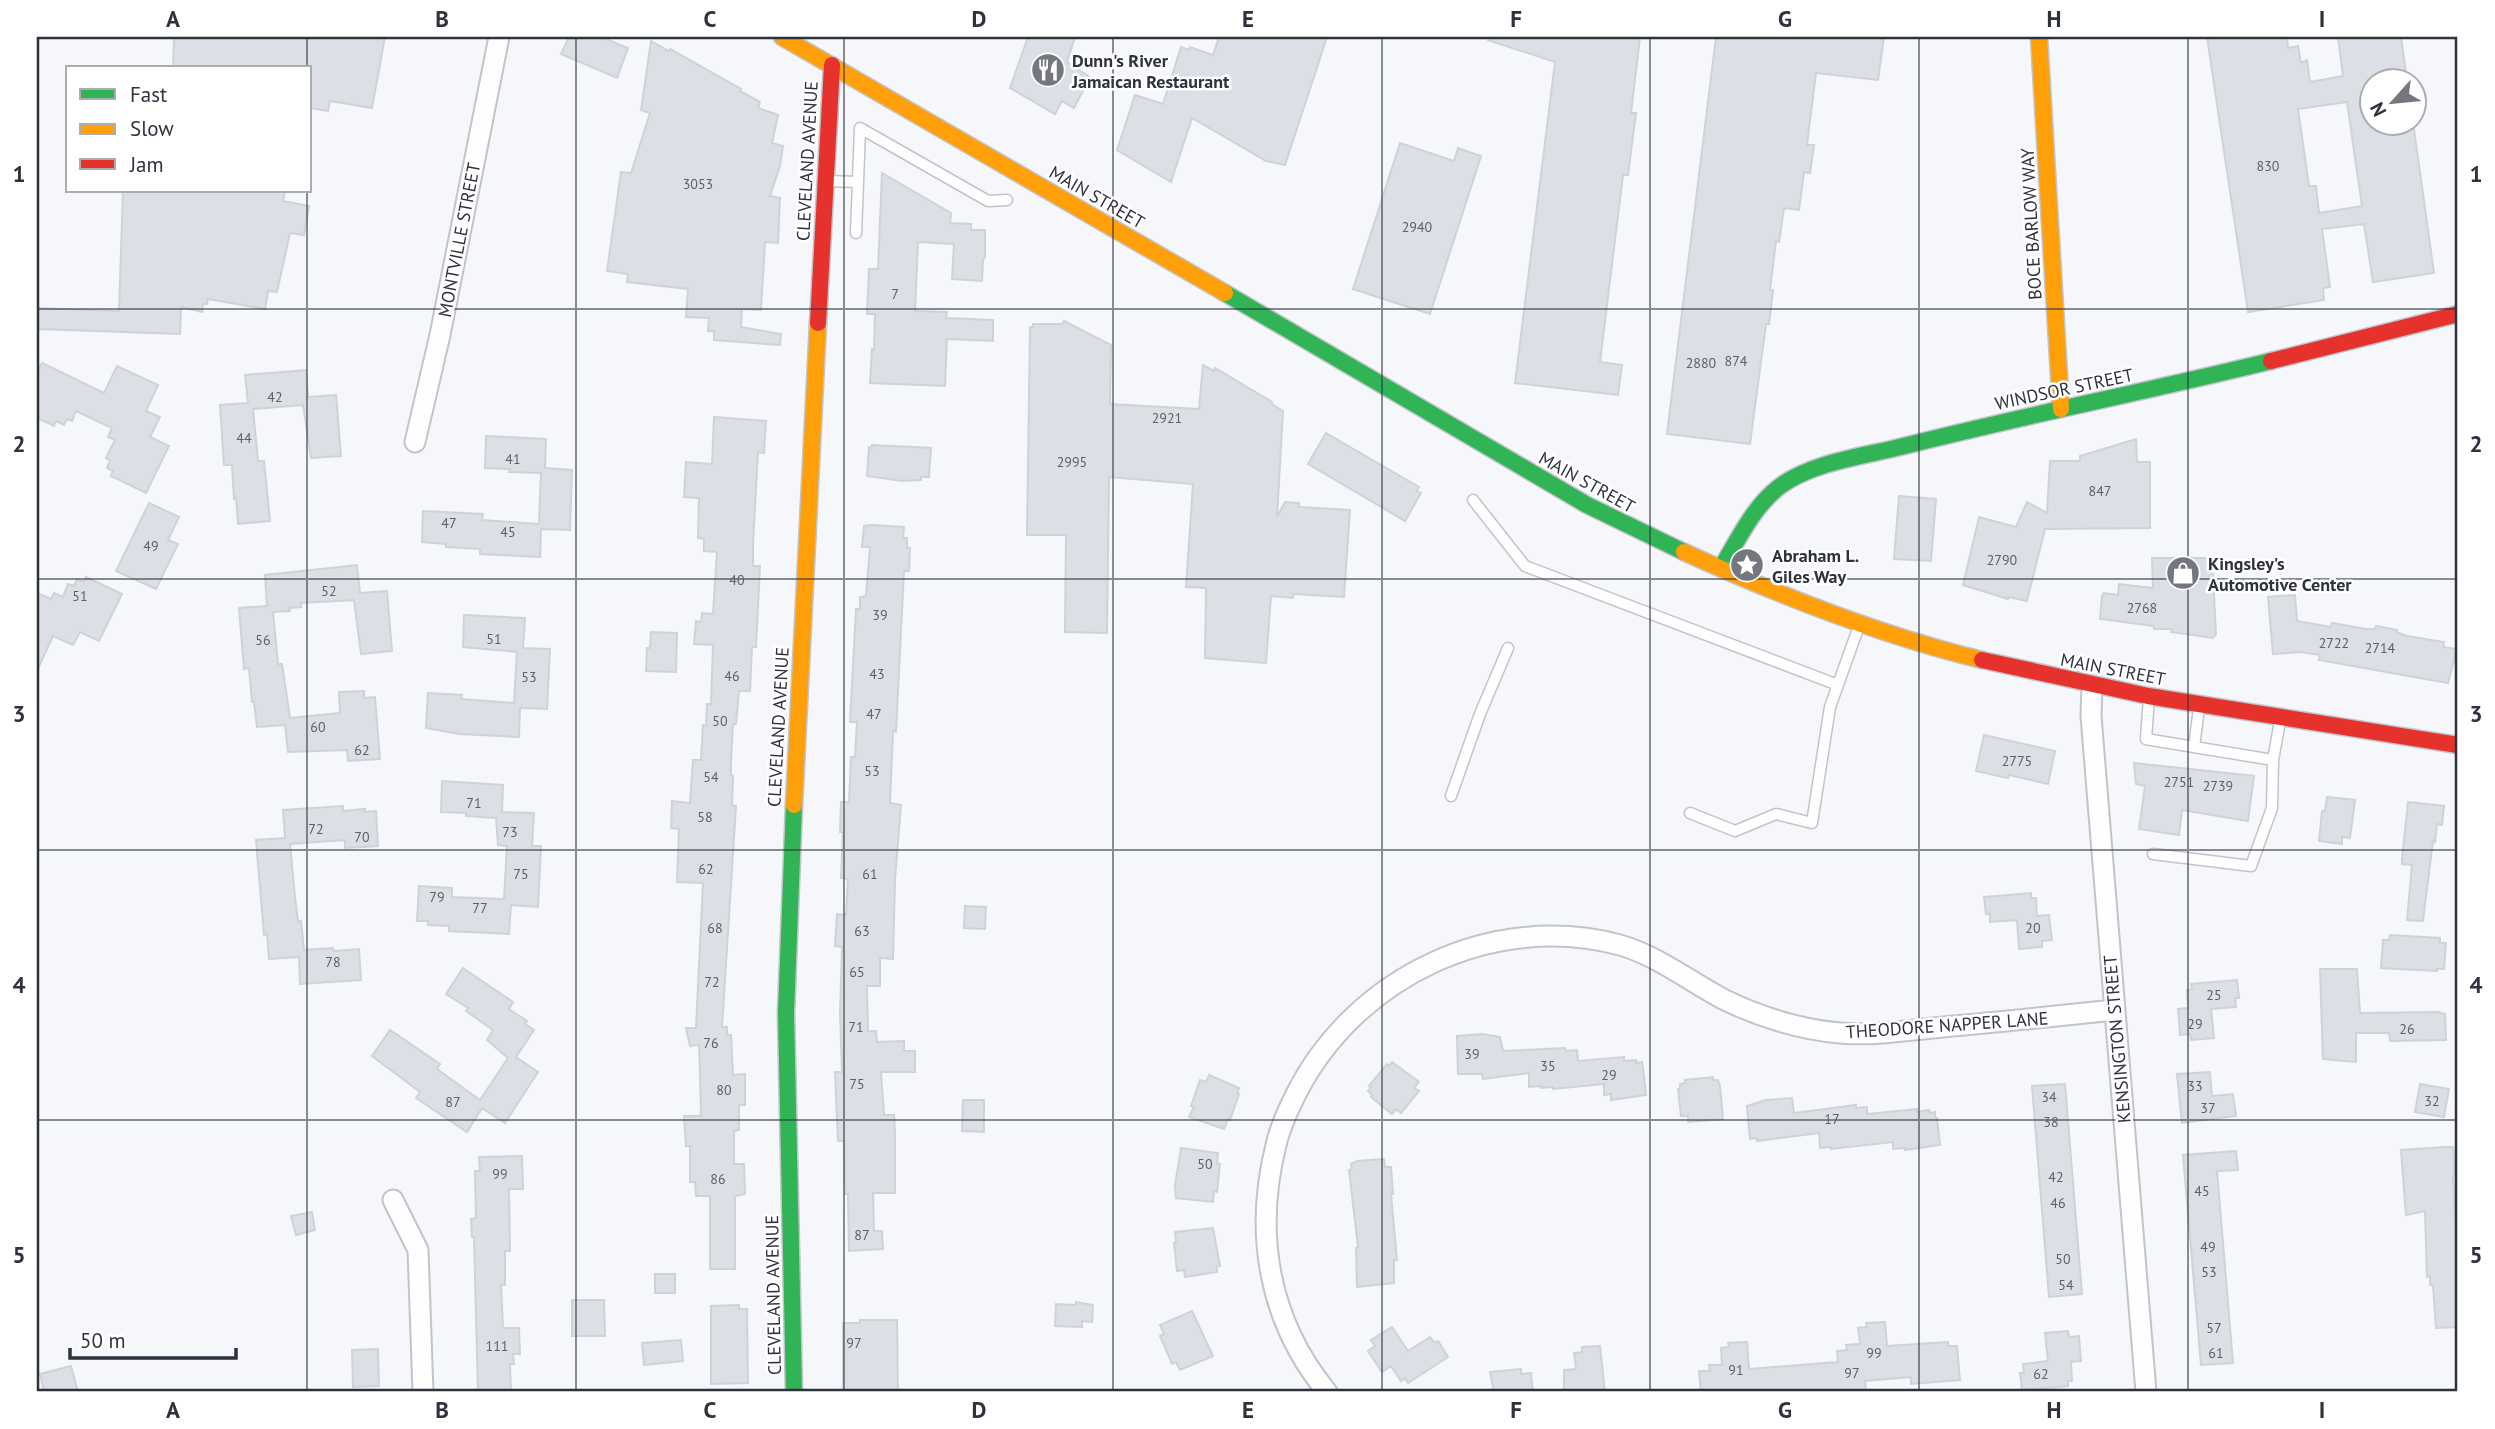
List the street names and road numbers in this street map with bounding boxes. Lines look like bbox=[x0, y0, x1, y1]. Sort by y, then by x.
street label: CLEVELAND AVENUE bbox=[791, 80, 823, 242]
street label: BOCE BARLOW WAY bbox=[2016, 147, 2046, 301]
street label: MAIN STREET bbox=[1045, 160, 1149, 234]
street label: MONTVILLE STREET bbox=[433, 161, 485, 319]
street label: WINDSOR STREET bbox=[1993, 363, 2135, 415]
street label: MAIN STREET bbox=[1535, 446, 1639, 518]
street label: CLEVELAND AVENUE bbox=[762, 646, 794, 808]
street label: MAIN STREET bbox=[2059, 648, 2167, 690]
street label: KENSINGTON STREET bbox=[2098, 954, 2136, 1124]
street label: THEODORE NAPPER LANE bbox=[1845, 1006, 2049, 1044]
street label: CLEVELAND AVENUE bbox=[760, 1215, 786, 1375]

